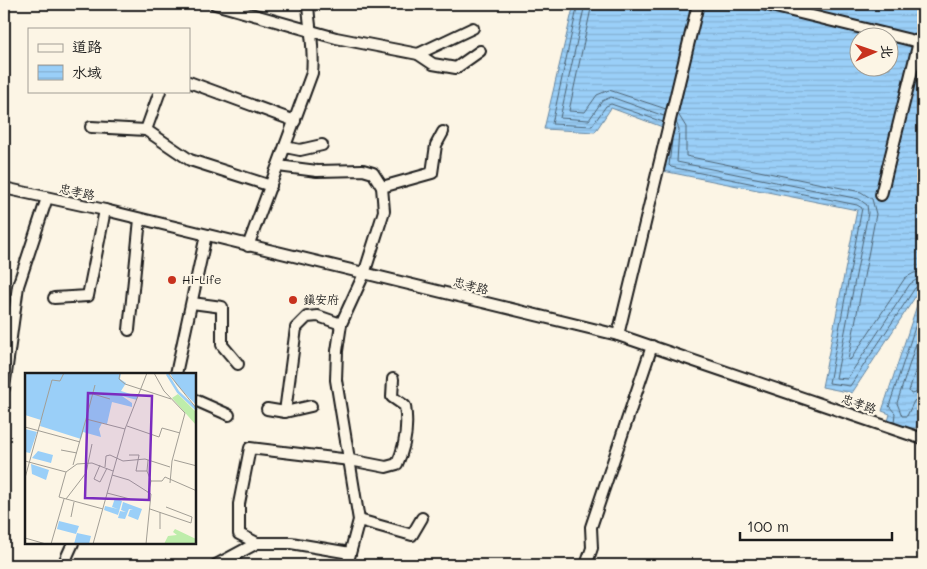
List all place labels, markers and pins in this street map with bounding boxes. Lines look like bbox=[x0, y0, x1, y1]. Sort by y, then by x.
place label: Hi-Life bbox=[182, 271, 221, 287]
marker: Hi-Life bbox=[166, 274, 178, 286]
place label: 鎮安府 bbox=[303, 291, 339, 307]
marker: 鎮安府 bbox=[287, 294, 299, 306]

